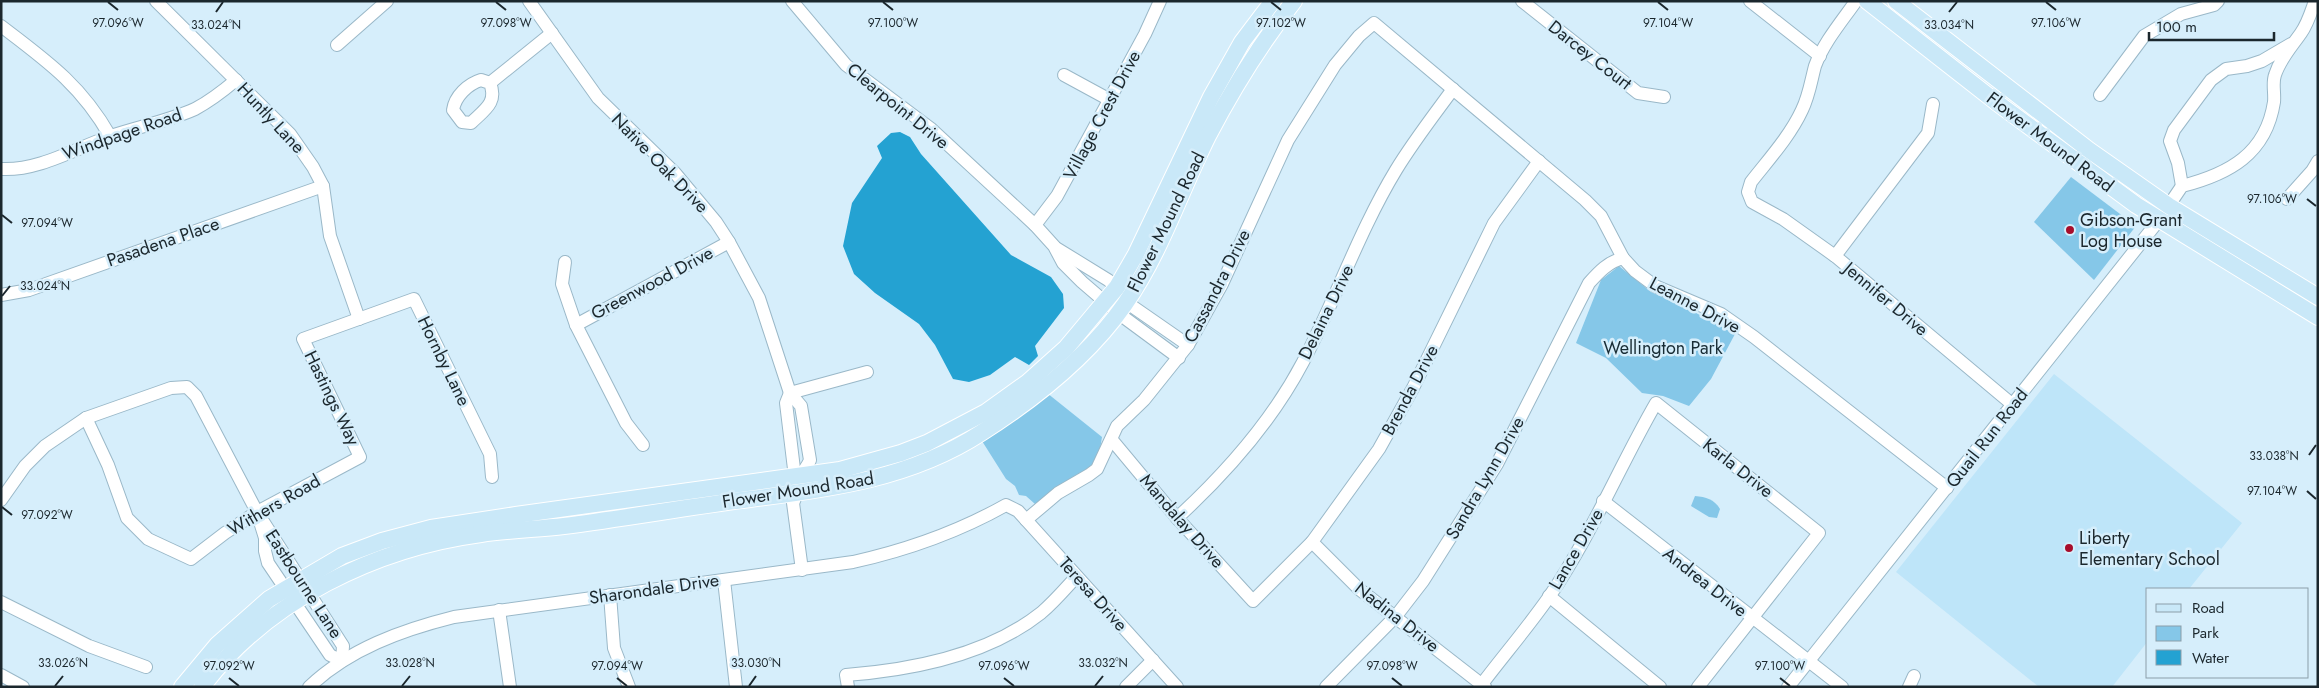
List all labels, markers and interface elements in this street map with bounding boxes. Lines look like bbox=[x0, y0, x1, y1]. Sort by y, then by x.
scale bar bbox=[2149, 10, 2274, 42]
text: 97.096°W bbox=[92, 14, 144, 32]
text: 97.098°W bbox=[480, 14, 532, 32]
text: 97.100°W bbox=[868, 14, 918, 32]
text: 97.102°W bbox=[1256, 14, 1306, 32]
street label: Darcey Court bbox=[1543, 14, 1638, 96]
text: 97.104°W bbox=[1643, 14, 1693, 32]
text: 97.106°W bbox=[2031, 14, 2081, 32]
text: 33.024°N bbox=[191, 16, 241, 34]
text: 33.034°N bbox=[1924, 16, 1974, 34]
text: 100 m bbox=[2156, 16, 2197, 38]
street label: Village Crest Drive bbox=[1057, 46, 1147, 184]
street label: Clearpoint Drive bbox=[841, 57, 955, 155]
street label: Huntly Lane bbox=[231, 77, 311, 159]
street label: Flower Mound Road bbox=[1981, 85, 2119, 199]
street label: Windpage Road bbox=[59, 101, 185, 167]
street label: Native Oak Drive bbox=[605, 107, 715, 219]
street label: Flower Mound Road bbox=[1121, 147, 1211, 297]
text: 97.106°W bbox=[2247, 190, 2297, 208]
place label: Gibson-Grant Log House bbox=[2080, 207, 2182, 254]
street label: Pasadena Place bbox=[103, 211, 223, 273]
text: 97.094°W bbox=[21, 214, 73, 232]
marker: Gibson-Grant Log House bbox=[2064, 224, 2076, 236]
street label: Cassandra Drive bbox=[1177, 225, 1257, 347]
street label: Greenwood Drive bbox=[586, 240, 718, 326]
street label: Jennifer Drive bbox=[1837, 255, 1934, 342]
street label: Delaina Drive bbox=[1292, 260, 1360, 364]
street label: Leanne Drive bbox=[1645, 270, 1745, 340]
text: 33.024°N bbox=[20, 277, 70, 295]
street label: Hornby Lane bbox=[411, 312, 477, 410]
park label: Wellington Park bbox=[1603, 335, 1723, 361]
street label: Brenda Drive bbox=[1375, 340, 1445, 440]
street label: Hastings Way bbox=[298, 346, 366, 450]
street label: Quail Run Road bbox=[1940, 383, 2034, 493]
street label: Sandra Lynn Drive bbox=[1439, 412, 1531, 544]
street label: Karla Drive bbox=[1697, 432, 1779, 504]
text: 33.038°N bbox=[2249, 447, 2299, 465]
street label: Flower Mound Road bbox=[720, 465, 876, 515]
street label: Withers Road bbox=[223, 468, 325, 542]
street label: Mandalay Drive bbox=[1134, 468, 1230, 574]
text: 97.104°W bbox=[2247, 482, 2297, 500]
street label: Lance Drive bbox=[1542, 504, 1610, 594]
text: 97.092°W bbox=[21, 506, 73, 524]
street label: Eastbourne Lane bbox=[259, 524, 349, 644]
place label: Liberty Elementary School bbox=[2079, 525, 2220, 572]
street label: Andrea Drive bbox=[1657, 541, 1753, 623]
marker: Liberty Elementary School bbox=[2063, 542, 2075, 554]
street label: Teresa Drive bbox=[1052, 551, 1134, 637]
street label: Sharondale Drive bbox=[587, 567, 721, 611]
street label: Nadina Drive bbox=[1349, 576, 1445, 658]
legend bbox=[2146, 588, 2309, 678]
text: Road bbox=[2192, 597, 2224, 619]
text: Park bbox=[2192, 622, 2219, 644]
text: Water bbox=[2192, 647, 2230, 669]
text: 33.026°N bbox=[38, 654, 88, 672]
text: 33.028°N bbox=[385, 654, 435, 672]
text: 33.030°N bbox=[731, 654, 781, 672]
text: 33.032°N bbox=[1078, 654, 1128, 672]
text: 97.092°W bbox=[203, 657, 255, 675]
text: 97.094°W bbox=[591, 657, 643, 675]
text: 97.096°W bbox=[978, 657, 1030, 675]
text: 97.098°W bbox=[1366, 657, 1418, 675]
text: 97.100°W bbox=[1755, 657, 1805, 675]

